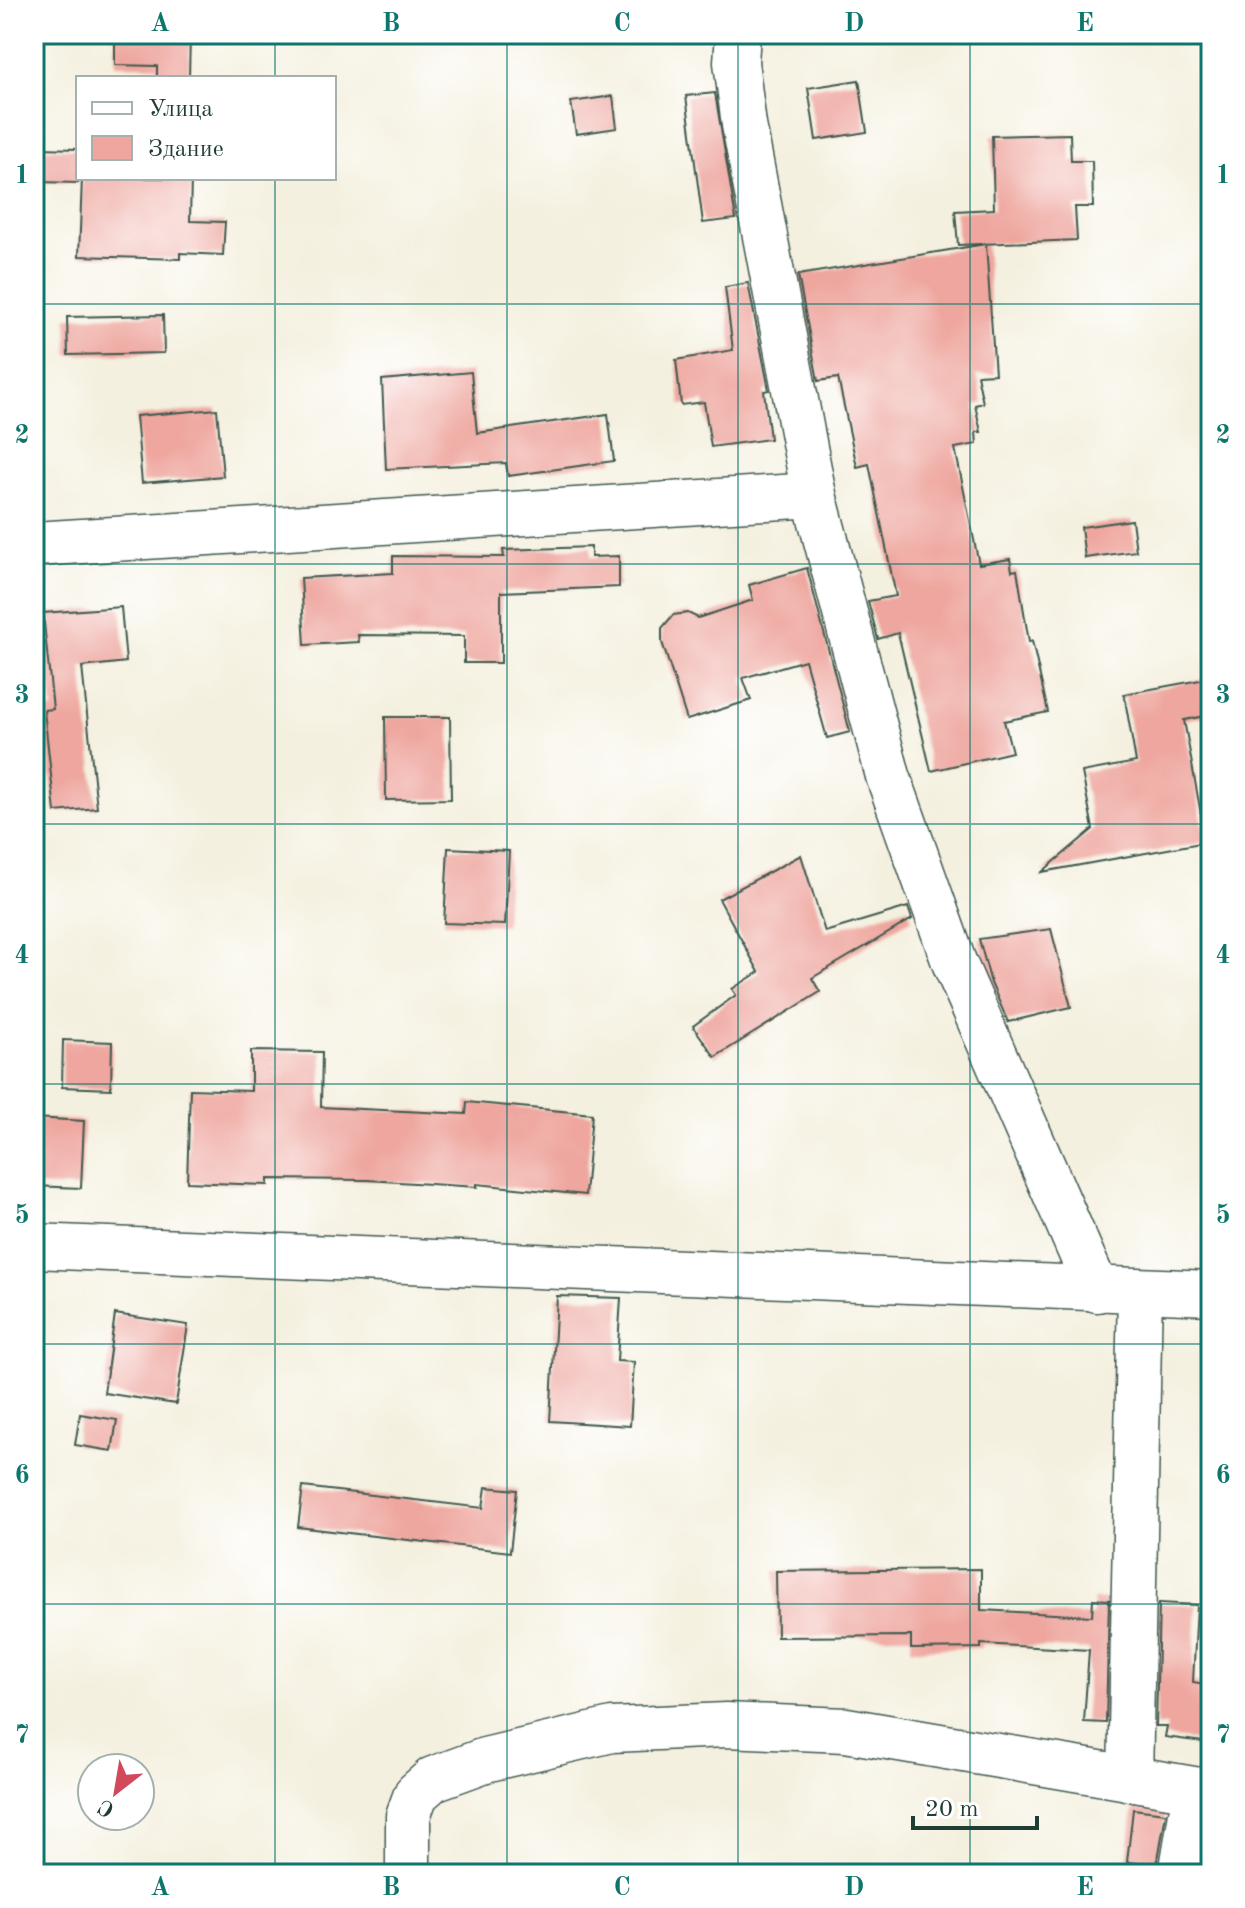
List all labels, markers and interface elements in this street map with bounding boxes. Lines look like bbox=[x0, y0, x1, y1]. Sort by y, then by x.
text: A bbox=[150, 11, 170, 37]
text: B bbox=[382, 11, 400, 37]
text: C bbox=[613, 11, 631, 37]
text: D bbox=[844, 11, 864, 37]
text: E bbox=[1076, 11, 1094, 37]
legend bbox=[76, 76, 336, 180]
text: Улица bbox=[148, 98, 213, 122]
text: Здание bbox=[148, 138, 224, 162]
text: 1 bbox=[14, 163, 30, 189]
text: 1 bbox=[1215, 163, 1231, 189]
text: 2 bbox=[14, 423, 30, 449]
text: 2 bbox=[1215, 423, 1231, 449]
text: 3 bbox=[14, 683, 30, 709]
text: 3 bbox=[1215, 683, 1231, 709]
text: 4 bbox=[14, 943, 30, 969]
text: 4 bbox=[1215, 943, 1231, 969]
text: 5 bbox=[14, 1203, 30, 1229]
text: 5 bbox=[1215, 1203, 1231, 1229]
text: 6 bbox=[14, 1463, 30, 1489]
text: 6 bbox=[1215, 1463, 1231, 1489]
text: 7 bbox=[14, 1723, 30, 1749]
text: 7 bbox=[1215, 1723, 1231, 1749]
north arrow bbox=[76, 1752, 156, 1832]
scale bar bbox=[913, 1780, 1037, 1830]
text: С bbox=[95, 1794, 119, 1821]
text: 20 m bbox=[925, 1798, 979, 1822]
text: A bbox=[150, 1875, 170, 1901]
text: B bbox=[382, 1875, 400, 1901]
text: C bbox=[613, 1875, 631, 1901]
text: D bbox=[844, 1875, 864, 1901]
text: E bbox=[1076, 1875, 1094, 1901]

